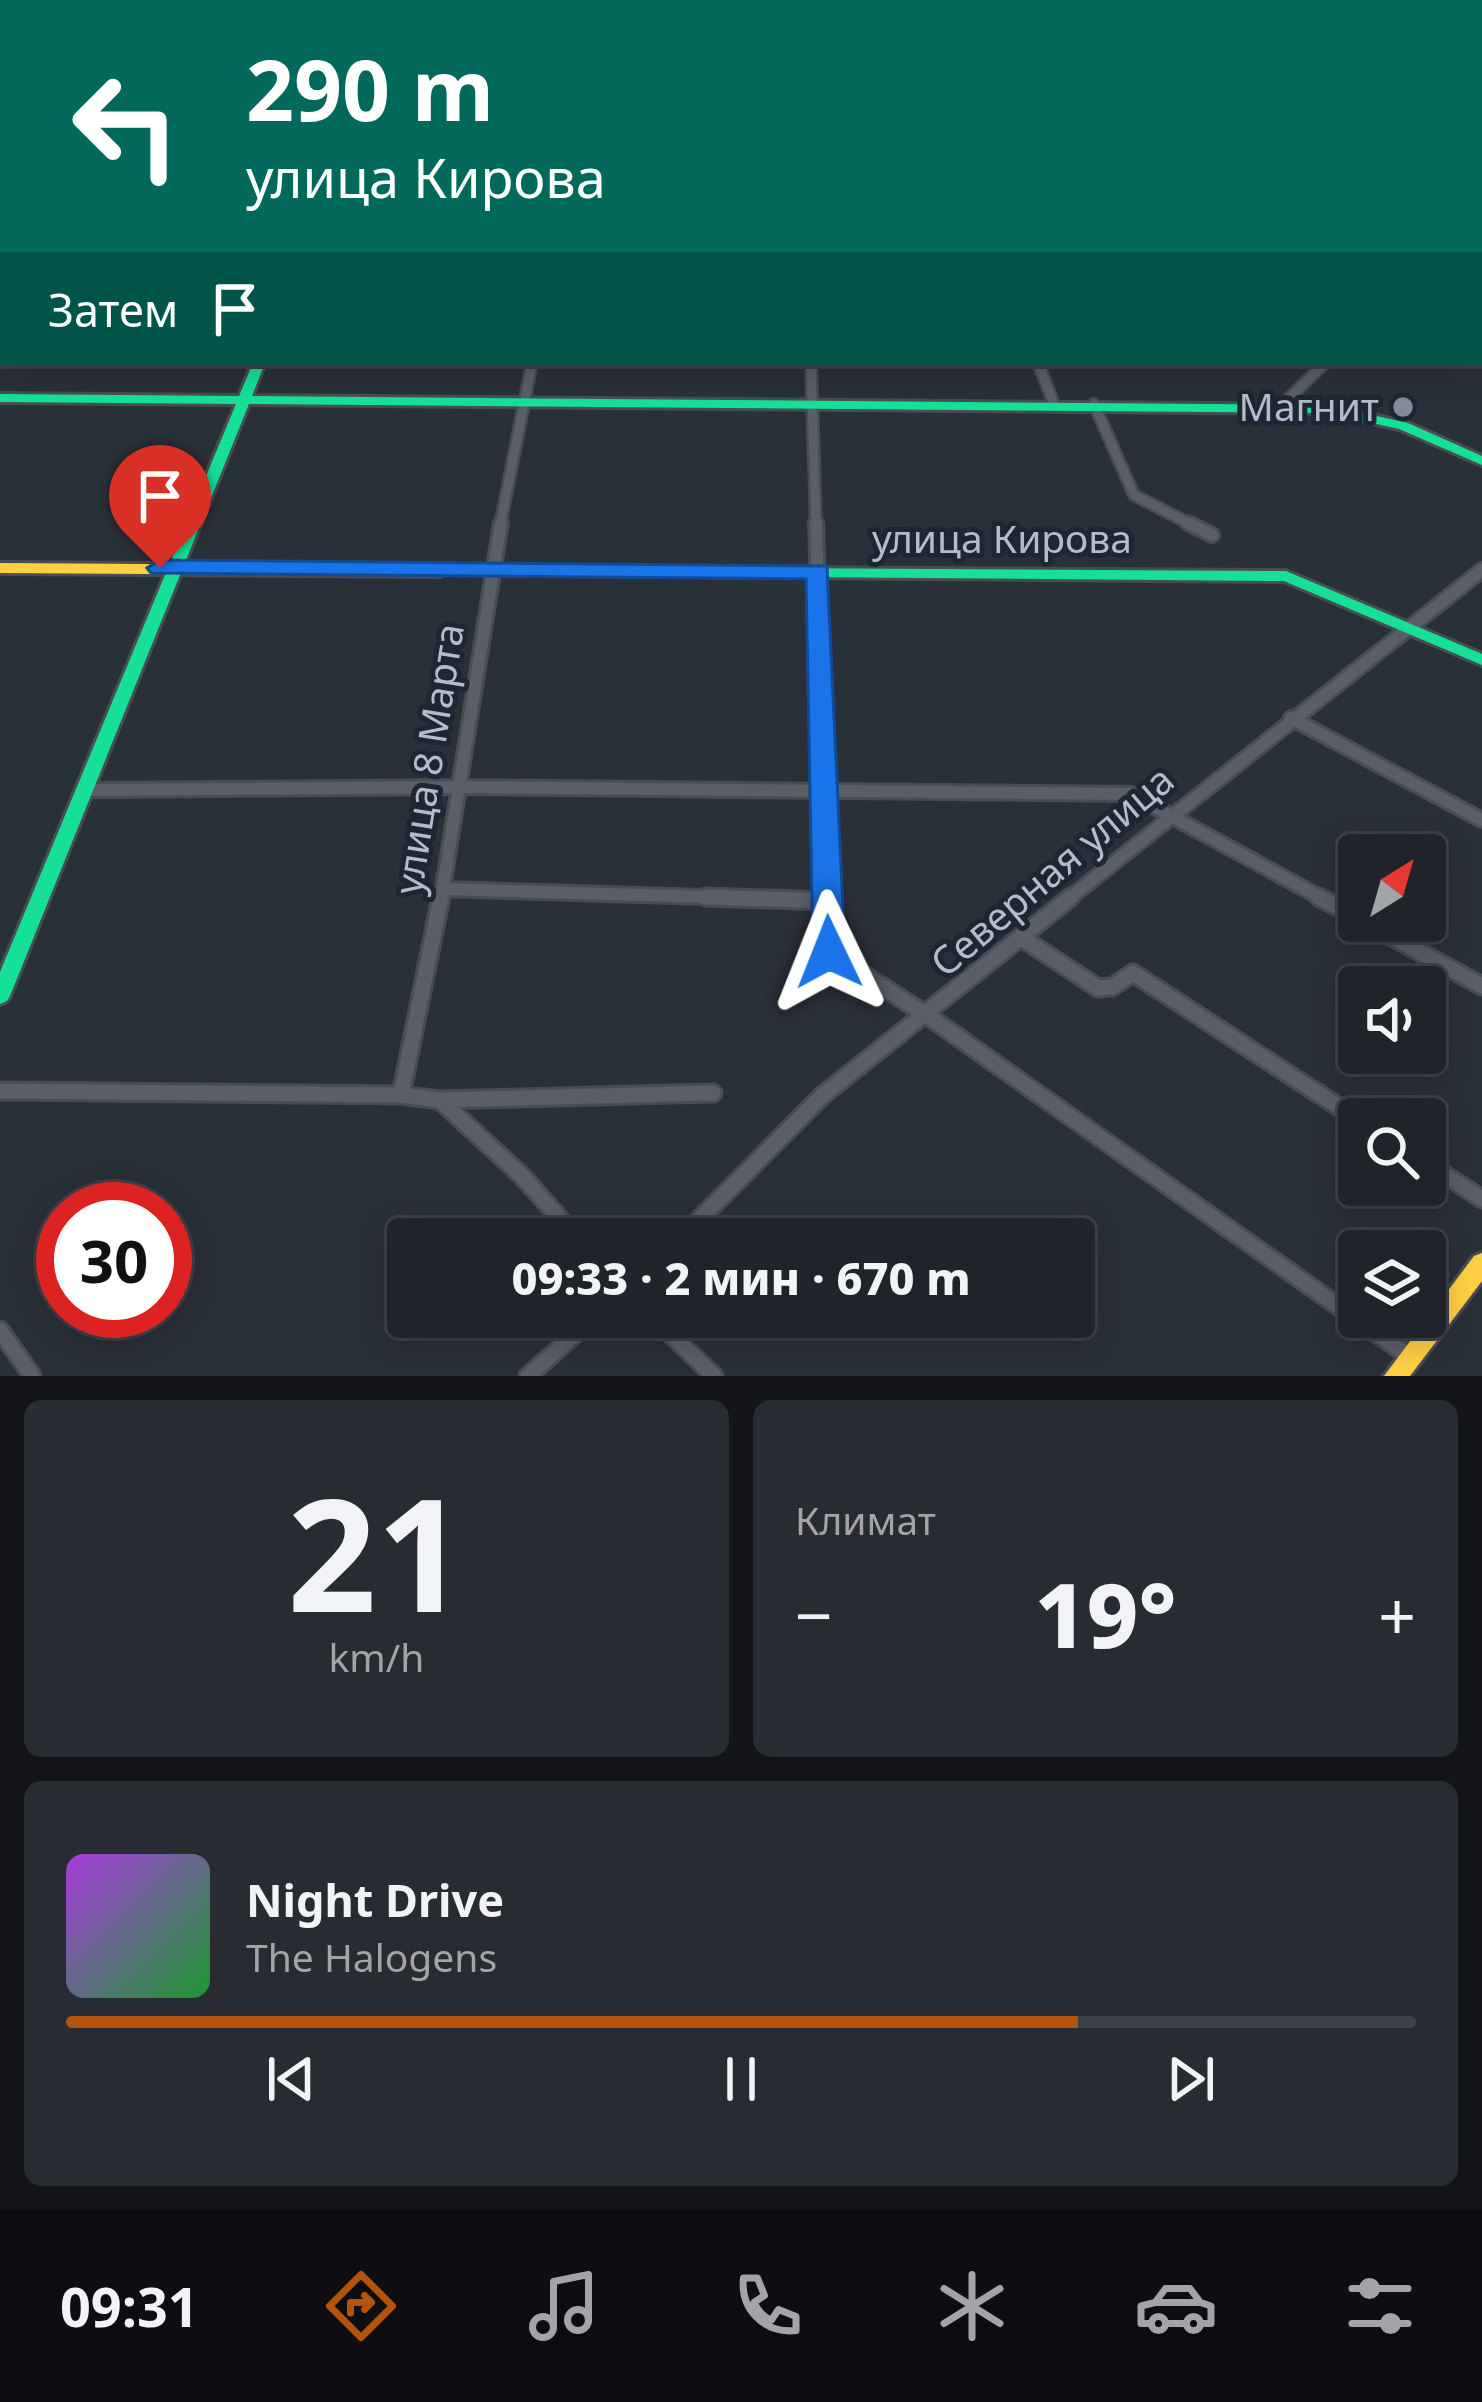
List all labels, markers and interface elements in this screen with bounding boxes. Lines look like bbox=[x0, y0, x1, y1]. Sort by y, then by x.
text: 290 m bbox=[246, 31, 494, 146]
icon: left bbox=[48, 48, 204, 204]
text: улица Кирова bbox=[246, 140, 606, 214]
icon: arrive bbox=[202, 276, 268, 342]
text: Затем bbox=[48, 279, 178, 340]
place label: Магнит bbox=[1239, 379, 1379, 432]
marker: Магнит bbox=[1390, 394, 1416, 420]
pin bbox=[109, 445, 211, 568]
icon: arrive bbox=[127, 463, 193, 529]
street label: улица Кирова bbox=[872, 511, 1132, 564]
street label: улица 8 Марта bbox=[380, 620, 475, 898]
street label: Северная улица bbox=[918, 752, 1184, 987]
north arrow bbox=[1338, 834, 1446, 942]
map controls bbox=[1338, 834, 1446, 1338]
position arrow bbox=[766, 889, 892, 1015]
button: sound bbox=[1338, 966, 1446, 1074]
button: search bbox=[1338, 1098, 1446, 1206]
speed limit sign: 30 bbox=[36, 1182, 192, 1338]
button: layers bbox=[1338, 1230, 1446, 1338]
text: 09:33 · 2 мин · 670 m bbox=[511, 1247, 971, 1308]
text: 21 bbox=[287, 1445, 466, 1658]
text: Климат bbox=[795, 1493, 936, 1546]
text: 19° bbox=[1034, 1552, 1177, 1674]
text: − bbox=[795, 1569, 833, 1659]
text: + bbox=[1378, 1569, 1416, 1659]
text: km/h bbox=[329, 1630, 424, 1683]
text: Night Drive bbox=[246, 1869, 504, 1930]
text: The Halogens bbox=[246, 1930, 497, 1983]
icon: previous bbox=[258, 2046, 324, 2112]
icon: pause bbox=[708, 2046, 774, 2112]
icon: next bbox=[1158, 2046, 1224, 2112]
icon: directions bbox=[319, 2264, 403, 2348]
icon: music bbox=[522, 2264, 606, 2348]
icon: phone bbox=[726, 2264, 810, 2348]
icon: climate bbox=[930, 2264, 1014, 2348]
icon: car bbox=[1134, 2264, 1218, 2348]
icon: filters bbox=[1338, 2264, 1422, 2348]
text: 09:31 bbox=[60, 2269, 199, 2343]

